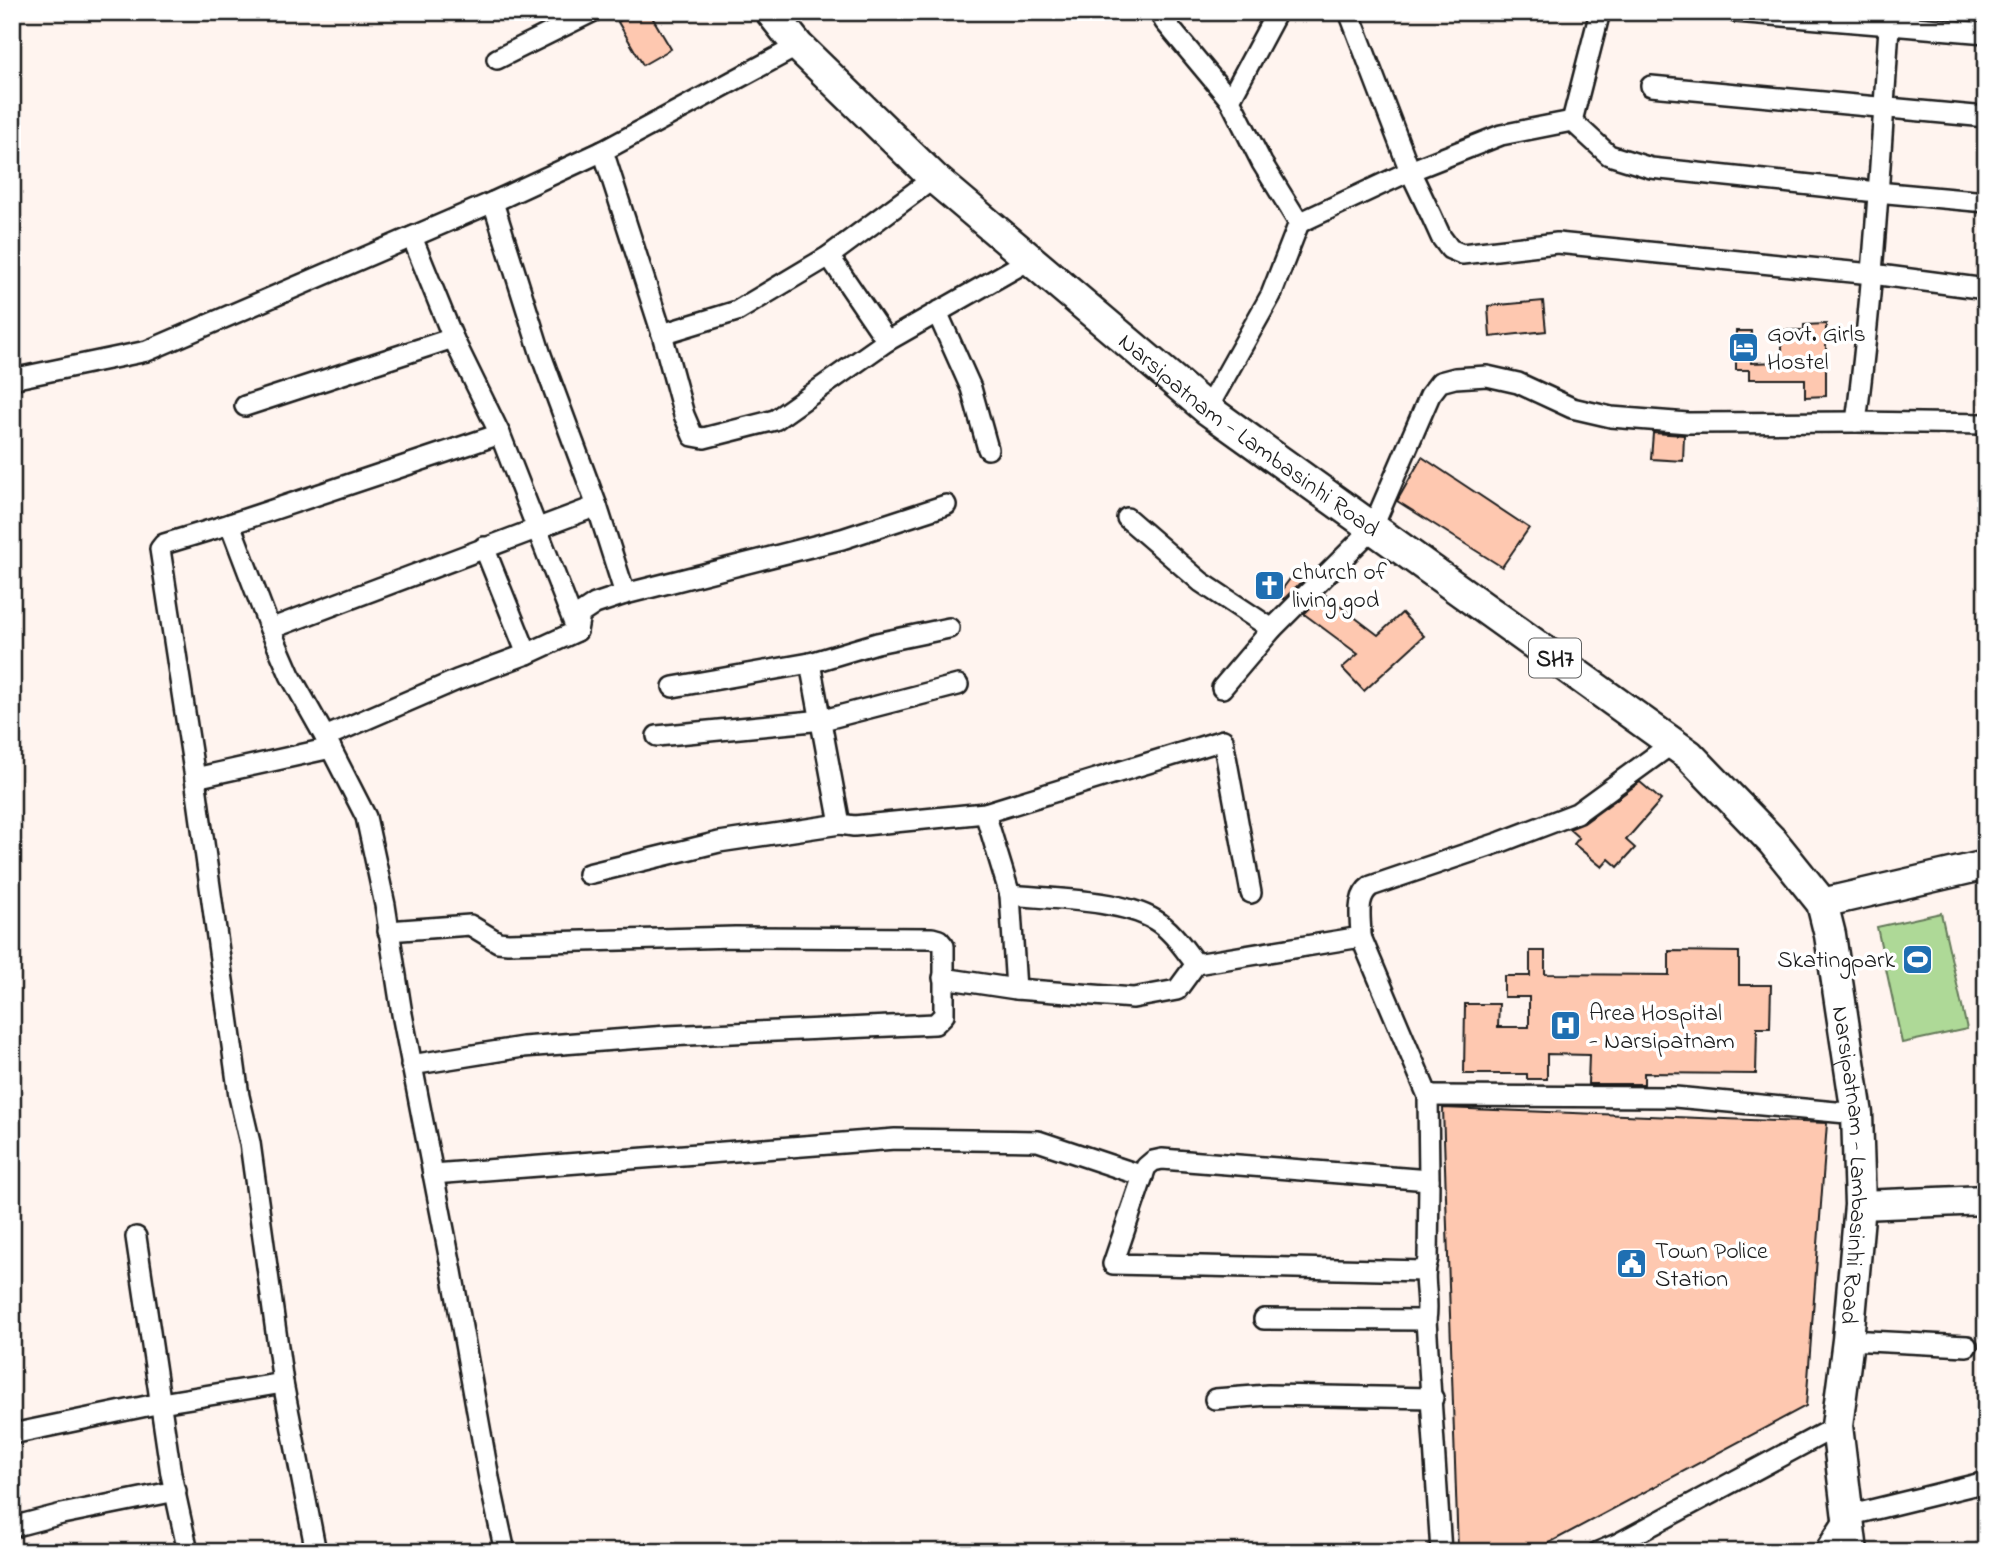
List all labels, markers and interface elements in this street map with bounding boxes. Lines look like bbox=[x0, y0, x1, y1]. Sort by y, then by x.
place label: Govt. Girls Hostel bbox=[1767, 318, 1866, 381]
street label: Narsipatnam - Lambasinhi Road bbox=[1110, 326, 1386, 548]
hotel icon: Govt. Girls Hostel bbox=[1727, 330, 1761, 364]
place label: church of living god bbox=[1292, 556, 1388, 619]
church icon: church of living god bbox=[1252, 568, 1286, 602]
road number: SH7 bbox=[1529, 638, 1581, 678]
sports icon: Skatingpark bbox=[1901, 942, 1935, 976]
place label: Skatingpark bbox=[1777, 944, 1895, 979]
place label: Area Hospital - Narsipatnam bbox=[1589, 997, 1735, 1060]
street label: Narsipatnam - Lambasinhi Road bbox=[1821, 1004, 1875, 1326]
hospital icon: Area Hospital - Narsipatnam bbox=[1549, 1009, 1583, 1043]
place label: Town Police Station bbox=[1655, 1235, 1768, 1298]
public building icon: Town Police Station bbox=[1615, 1247, 1649, 1281]

